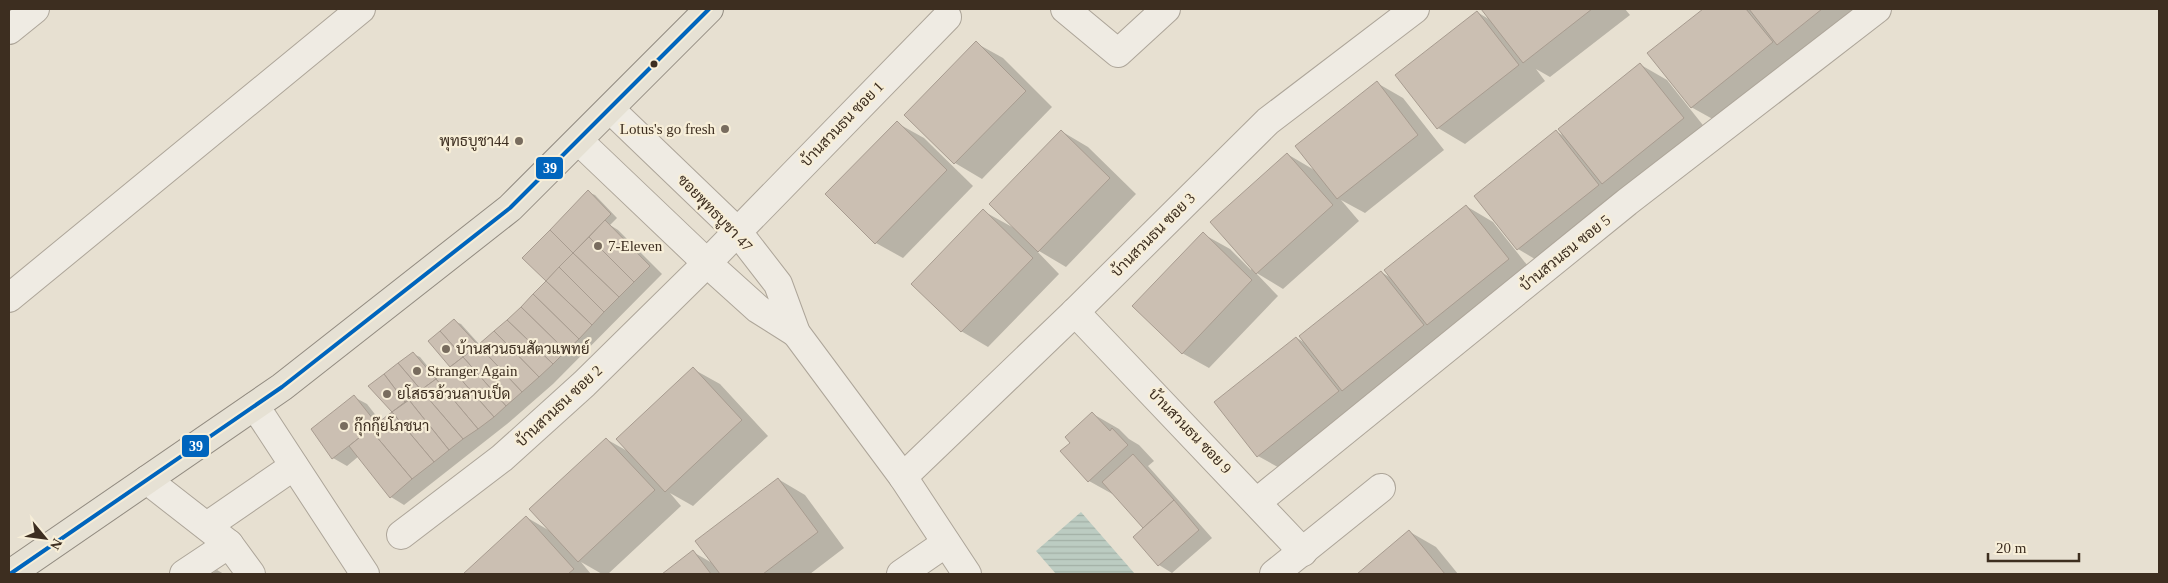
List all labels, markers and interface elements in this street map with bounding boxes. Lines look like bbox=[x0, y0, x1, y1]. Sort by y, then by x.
unlabelled marker bbox=[649, 59, 659, 69]
street label: บ้านสวนธน ซอย 1 bbox=[796, 77, 887, 170]
place label: Lotus's go fresh bbox=[620, 121, 715, 137]
marker: Lotus's go fresh bbox=[719, 123, 731, 135]
place label: พุทธบูชา44 bbox=[439, 133, 509, 152]
marker: พุทธบูชา44 bbox=[513, 135, 525, 147]
line badge: 39 bbox=[535, 156, 564, 180]
text: 39 bbox=[543, 161, 557, 176]
street label: ซอยพุทธบูชา 47 bbox=[672, 171, 756, 257]
street label: บ้านสวนธน ซอย 3 bbox=[1106, 188, 1198, 280]
street label: บ้านสวนธน ซอย 5 bbox=[1515, 210, 1613, 294]
place label: 7-Eleven bbox=[608, 238, 663, 254]
marker: 7-Eleven bbox=[592, 240, 604, 252]
place label: บ้านสวนธนสัตวแพทย์ bbox=[456, 339, 590, 357]
marker: บ้านสวนธนสัตวแพทย์ bbox=[440, 343, 452, 355]
street label: บ้านสวนธน ซอย 2 bbox=[511, 361, 605, 450]
place label: Stranger Again bbox=[427, 363, 518, 379]
marker: Stranger Again bbox=[411, 365, 423, 377]
place label: ยโสธรอ้วนลาบเป็ด bbox=[397, 383, 510, 402]
street label: บ้านสวนธน ซอย 9 bbox=[1145, 384, 1236, 477]
marker: ยโสธรอ้วนลาบเป็ด bbox=[381, 388, 393, 400]
place label: กุ๊กกุ๊ยโภชนา bbox=[354, 416, 429, 437]
marker: กุ๊กกุ๊ยโภชนา bbox=[338, 420, 350, 432]
line badge: 39 bbox=[181, 434, 210, 458]
text: 39 bbox=[189, 439, 203, 454]
north arrow bbox=[20, 513, 70, 563]
scale bar bbox=[1988, 530, 2079, 562]
text: N bbox=[47, 536, 65, 552]
text: 20 m bbox=[1996, 540, 2027, 556]

